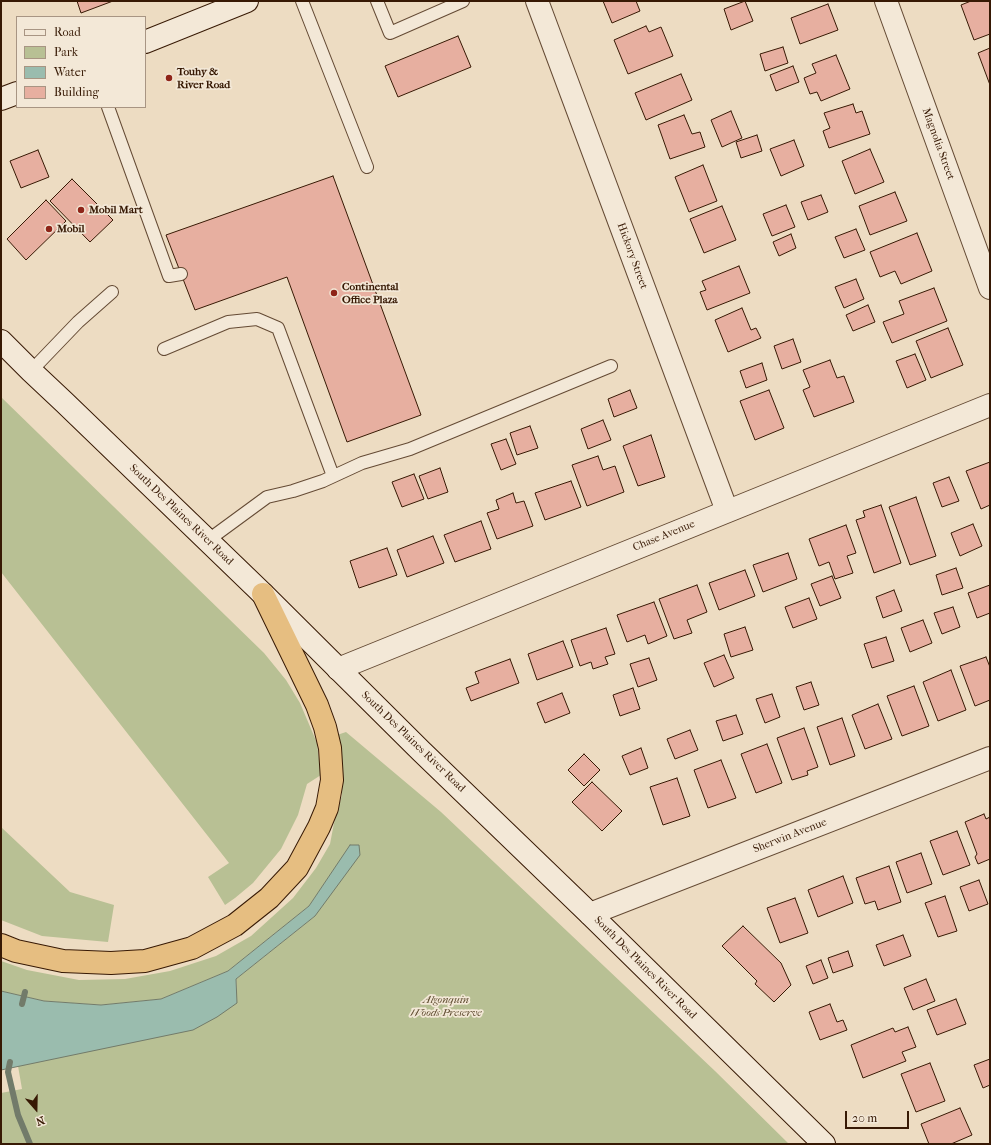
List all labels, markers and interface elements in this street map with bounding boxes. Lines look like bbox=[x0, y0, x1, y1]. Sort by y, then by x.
legend bbox=[16, 16, 146, 108]
text: Road bbox=[54, 25, 81, 39]
text: Park bbox=[54, 45, 78, 59]
text: Water bbox=[54, 65, 86, 79]
place label: Touhy & River Road bbox=[177, 65, 230, 91]
marker: Touhy & River Road bbox=[164, 73, 174, 83]
text: Building bbox=[54, 85, 99, 99]
street label: Magnolia Street bbox=[919, 106, 957, 182]
place label: Mobil Mart bbox=[89, 203, 143, 217]
marker: Mobil Mart bbox=[76, 205, 86, 215]
street label: Hickory Street bbox=[614, 221, 650, 291]
place label: Mobil bbox=[57, 222, 84, 236]
marker: Mobil bbox=[44, 224, 54, 234]
place label: Continental Office Plaza bbox=[342, 280, 399, 306]
marker: Continental Office Plaza bbox=[329, 288, 339, 298]
street label: South Des Plaines River Road bbox=[126, 462, 236, 568]
street label: Chase Avenue bbox=[631, 518, 697, 554]
street label: South Des Plaines River Road bbox=[358, 689, 468, 795]
street label: Sherwin Avenue bbox=[751, 816, 829, 856]
street label: South Des Plaines River Road bbox=[591, 914, 699, 1022]
park label: Algonquin Woods Preserve bbox=[410, 993, 482, 1019]
north arrow bbox=[16, 1089, 56, 1129]
scale bar bbox=[847, 1103, 911, 1129]
text: 20 m bbox=[852, 1111, 877, 1125]
text: N bbox=[34, 1113, 46, 1128]

